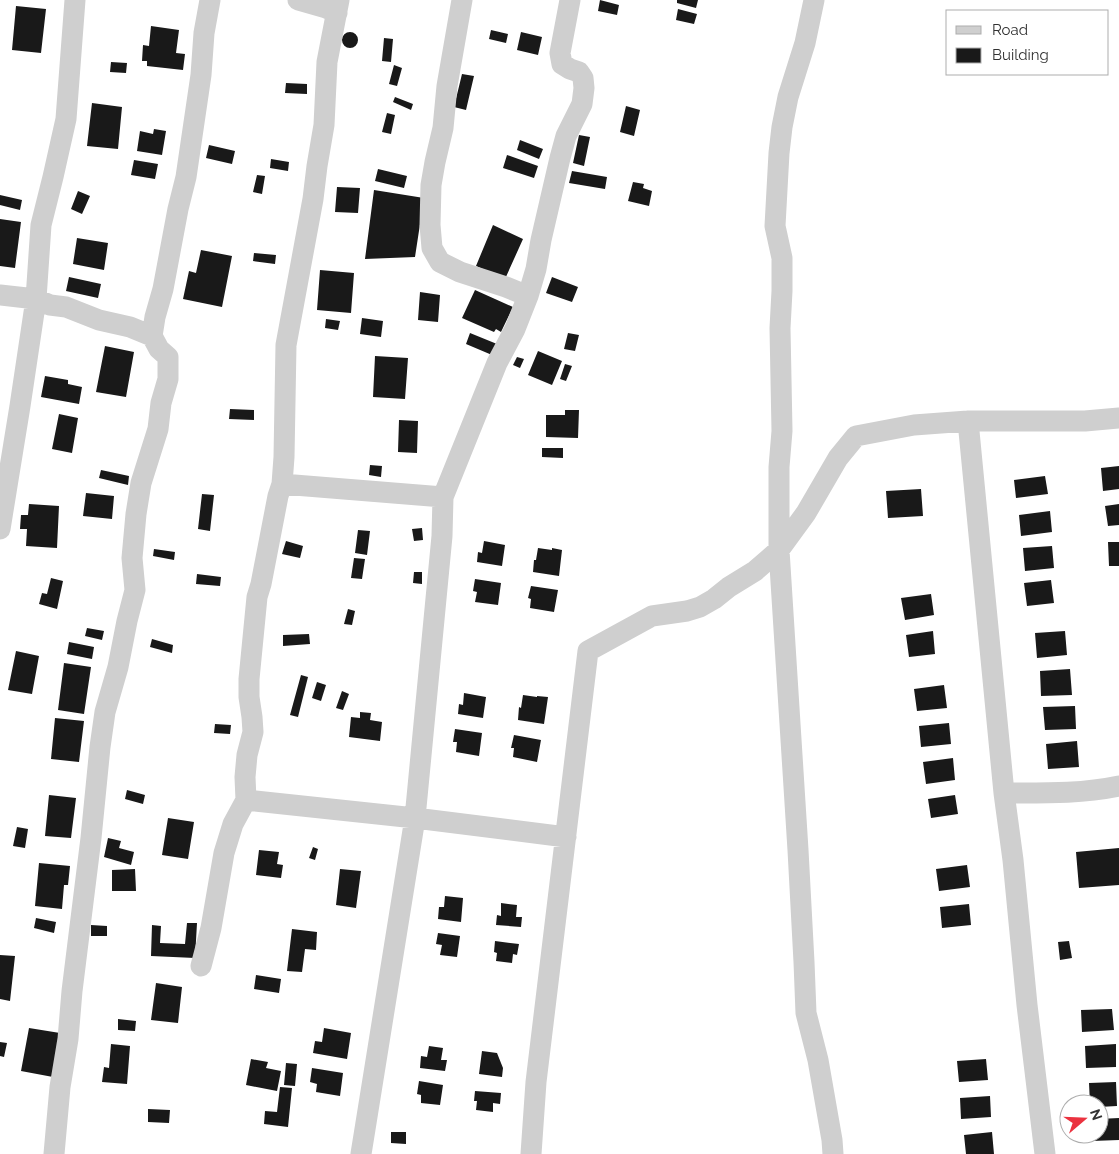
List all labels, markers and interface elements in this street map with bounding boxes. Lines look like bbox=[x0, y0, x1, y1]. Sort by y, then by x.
legend bbox=[946, 10, 1109, 75]
text: Road bbox=[992, 21, 1028, 39]
text: Building bbox=[992, 46, 1049, 64]
north arrow bbox=[1059, 1094, 1109, 1144]
text: N bbox=[1087, 1107, 1106, 1122]

